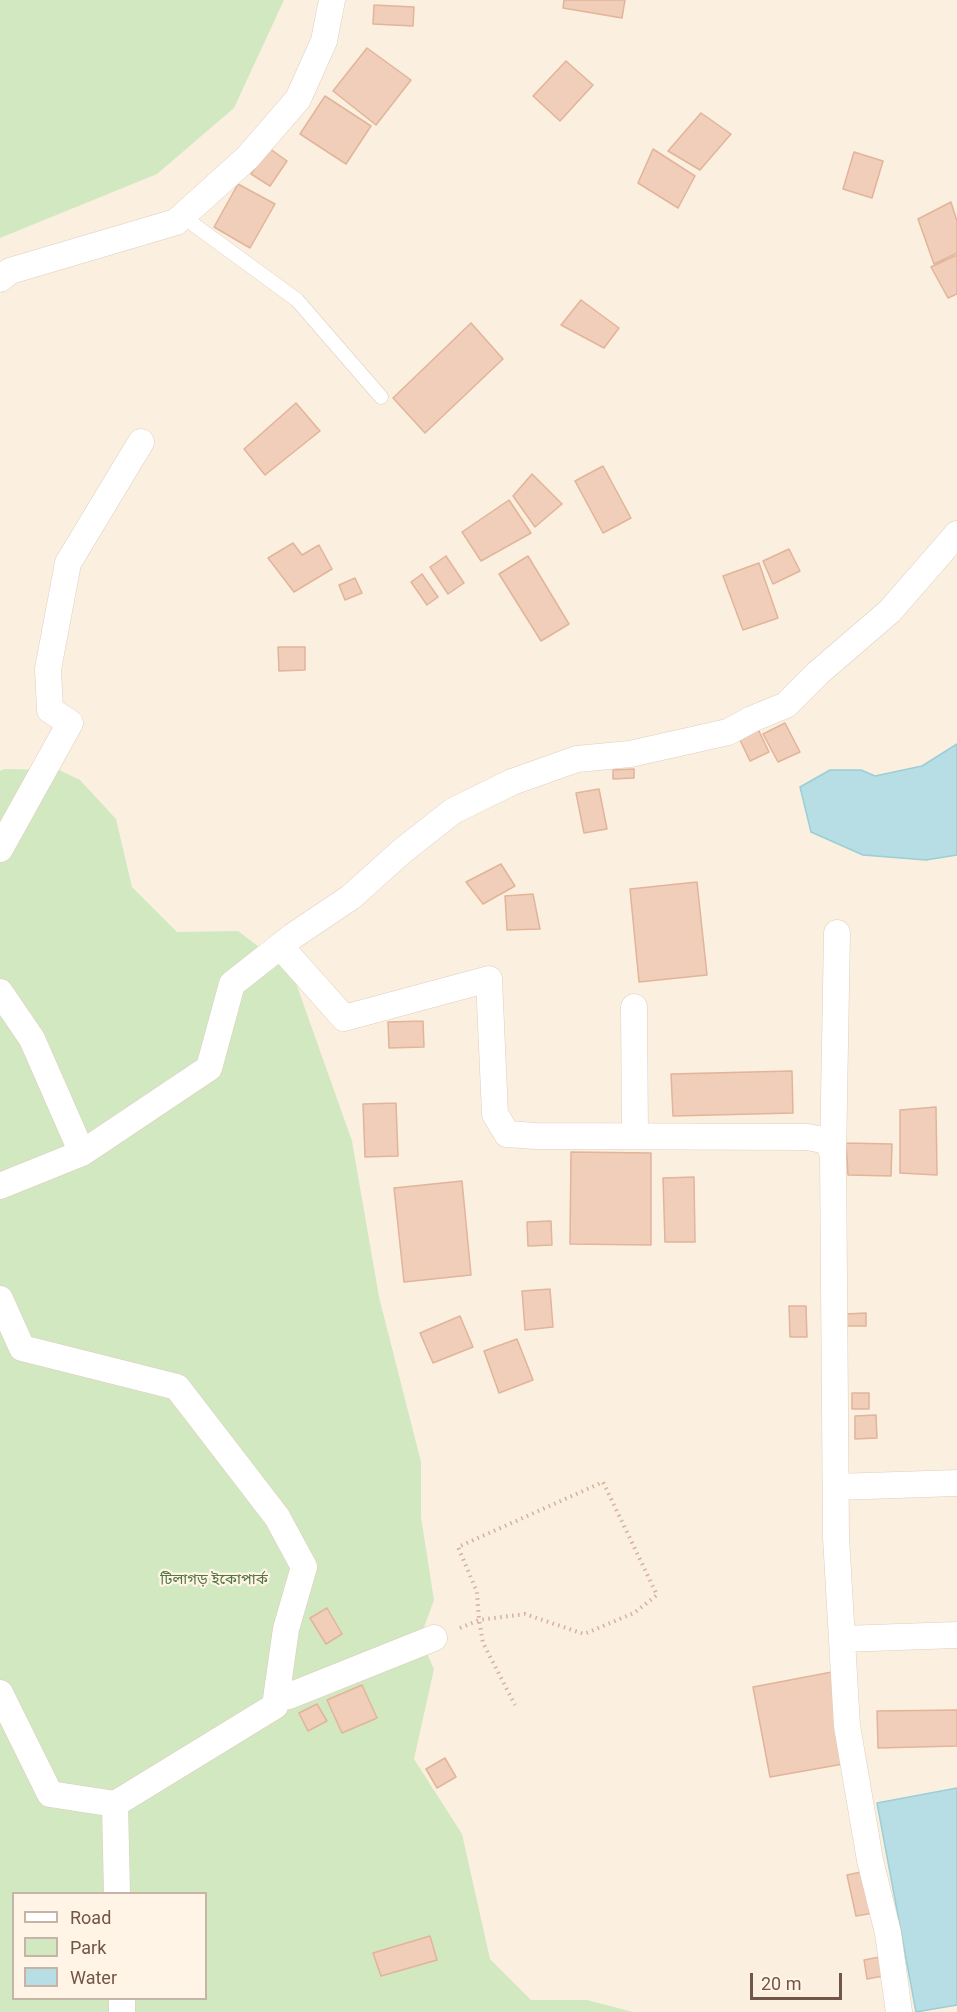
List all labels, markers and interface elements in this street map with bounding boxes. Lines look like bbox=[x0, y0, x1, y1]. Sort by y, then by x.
park label: টিলাগড় ইকোপার্ক bbox=[160, 1571, 268, 1589]
legend bbox=[12, 1892, 207, 2000]
text: Road bbox=[70, 1907, 111, 1928]
text: Park bbox=[70, 1937, 106, 1958]
scale bar bbox=[753, 1961, 844, 1999]
text: Water bbox=[70, 1967, 117, 1988]
text: 20 m bbox=[761, 1973, 801, 1994]

